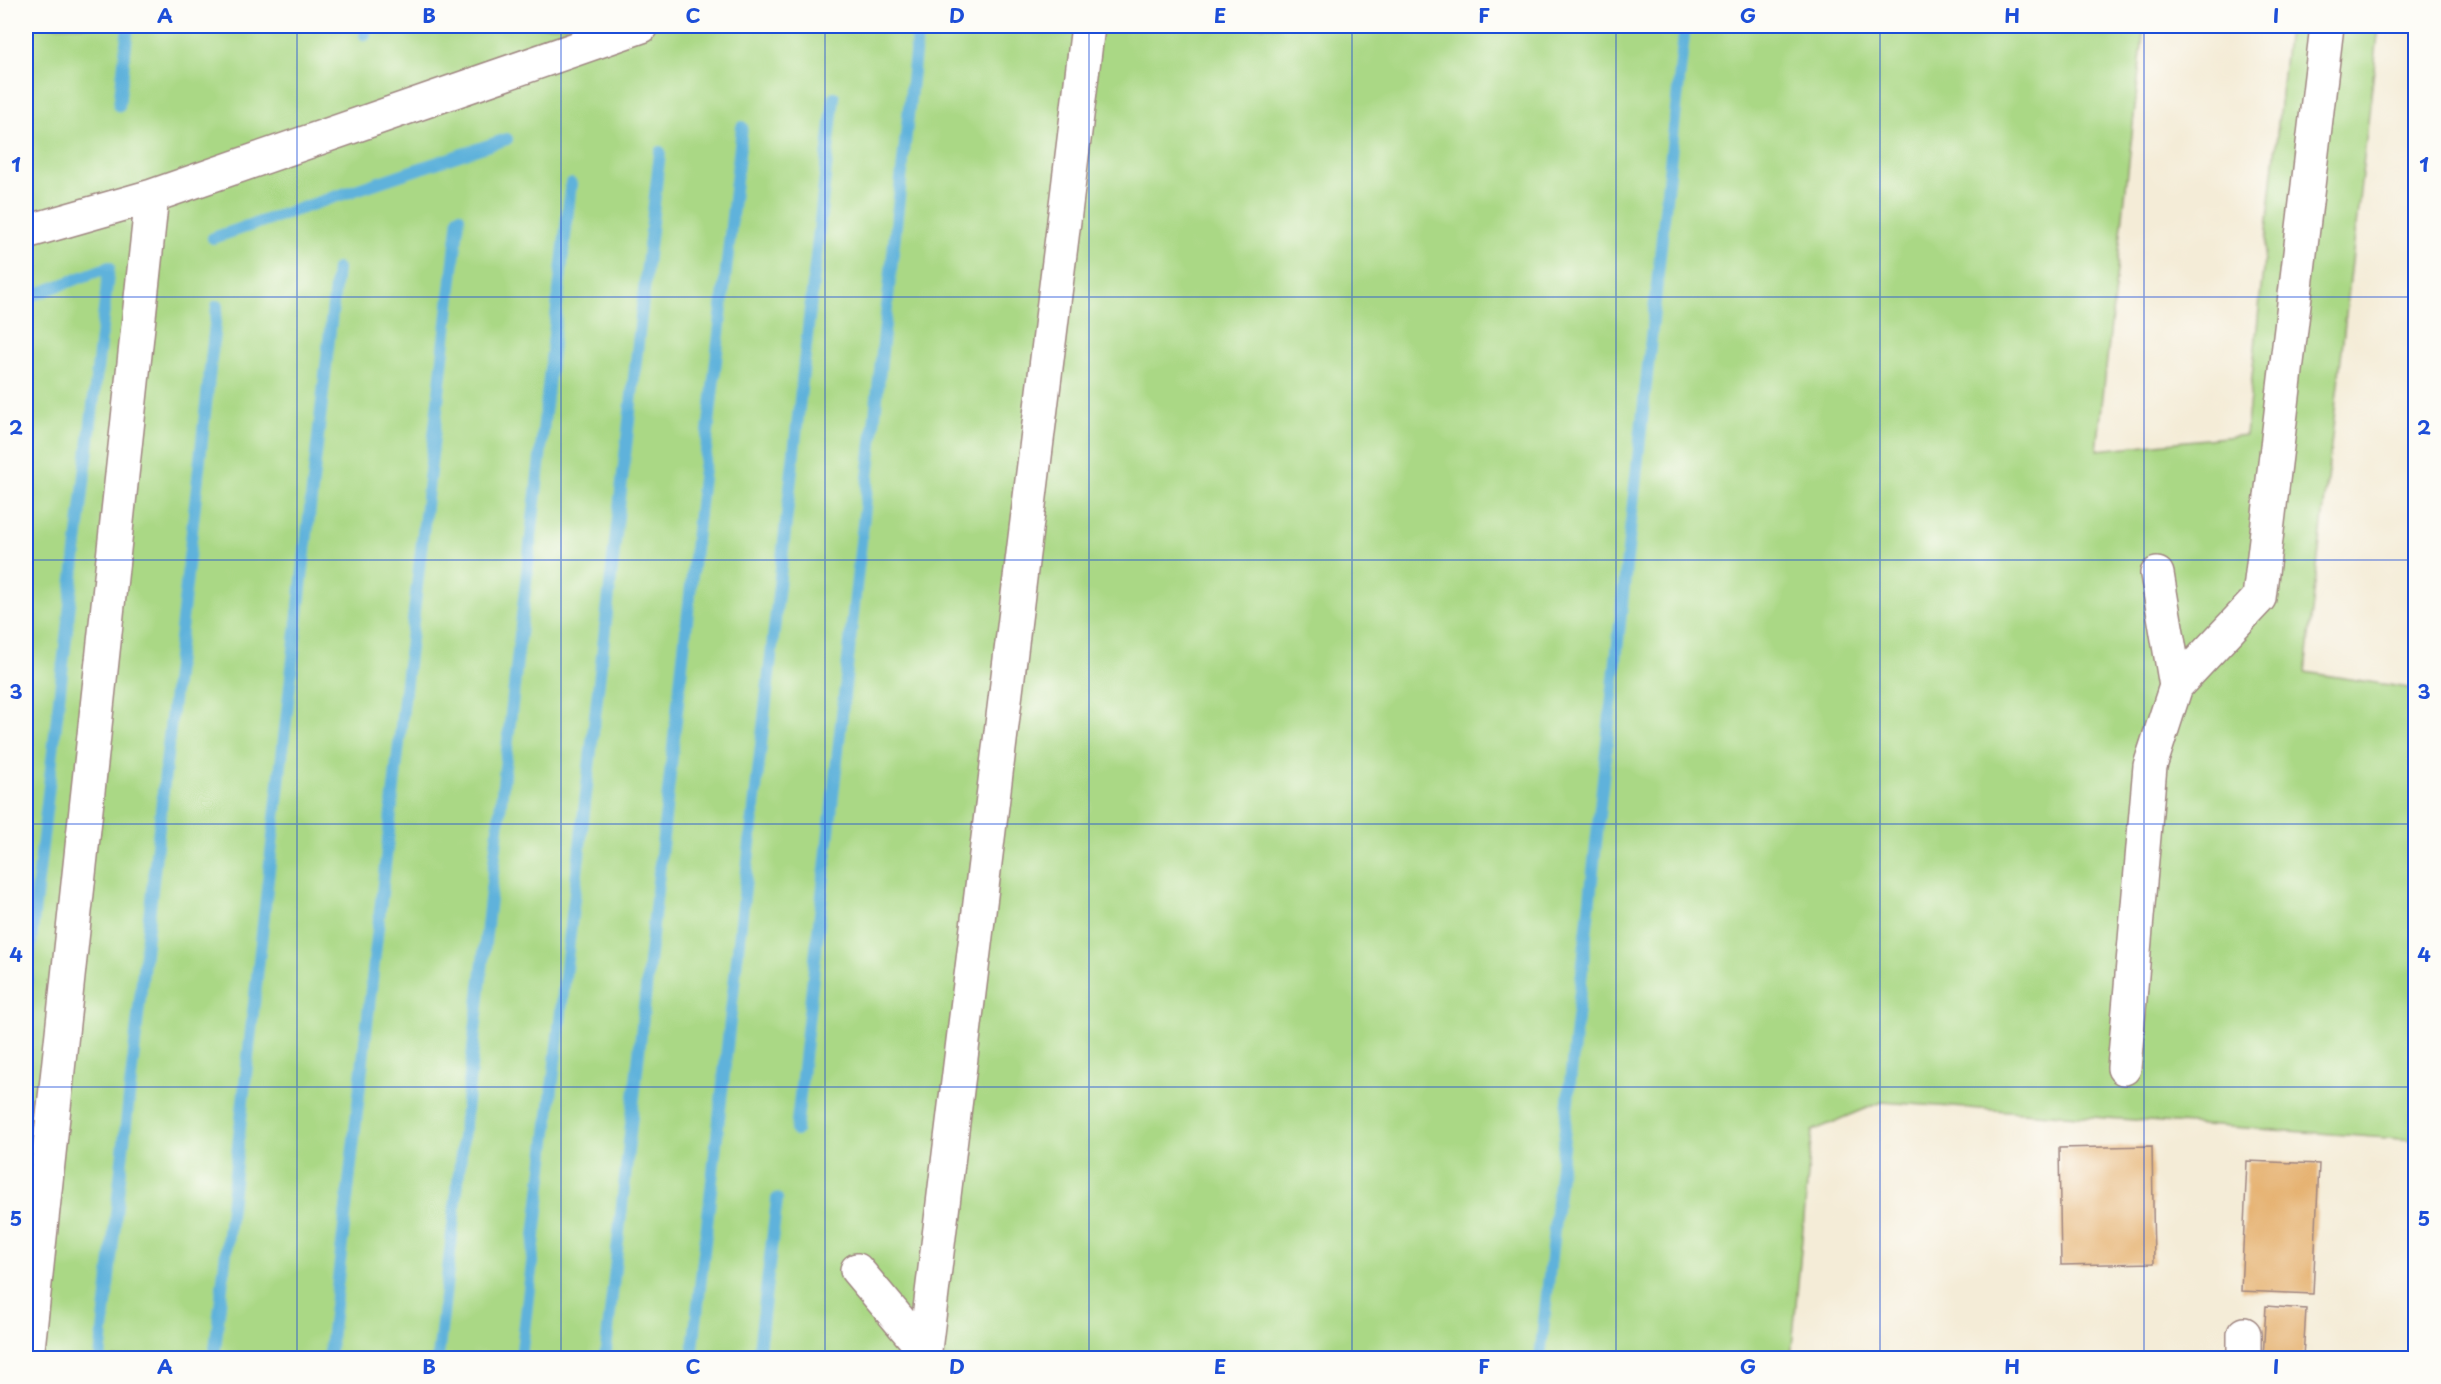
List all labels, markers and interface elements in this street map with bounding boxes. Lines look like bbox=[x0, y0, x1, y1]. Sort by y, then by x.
text: A bbox=[157, 0, 173, 30]
text: B bbox=[422, 0, 436, 30]
text: C bbox=[685, 0, 701, 30]
text: D bbox=[949, 0, 965, 30]
text: E bbox=[1214, 0, 1226, 30]
text: F bbox=[1478, 0, 1490, 30]
text: G bbox=[1740, 0, 1756, 30]
text: H bbox=[2004, 0, 2020, 30]
text: I bbox=[2273, 0, 2279, 30]
text: 1 bbox=[11, 149, 21, 179]
text: 1 bbox=[2419, 149, 2429, 179]
text: 2 bbox=[9, 412, 23, 442]
text: 2 bbox=[2417, 412, 2431, 442]
text: 3 bbox=[9, 676, 23, 706]
text: 3 bbox=[2417, 676, 2431, 706]
text: 4 bbox=[9, 939, 23, 969]
text: 4 bbox=[2417, 939, 2431, 969]
text: 5 bbox=[10, 1203, 22, 1233]
text: 5 bbox=[2418, 1203, 2430, 1233]
text: A bbox=[157, 1351, 173, 1381]
text: B bbox=[422, 1351, 436, 1381]
text: C bbox=[685, 1351, 701, 1381]
text: D bbox=[949, 1351, 965, 1381]
text: E bbox=[1214, 1351, 1226, 1381]
text: F bbox=[1478, 1351, 1490, 1381]
text: G bbox=[1740, 1351, 1756, 1381]
text: H bbox=[2004, 1351, 2020, 1381]
text: I bbox=[2273, 1351, 2279, 1381]

